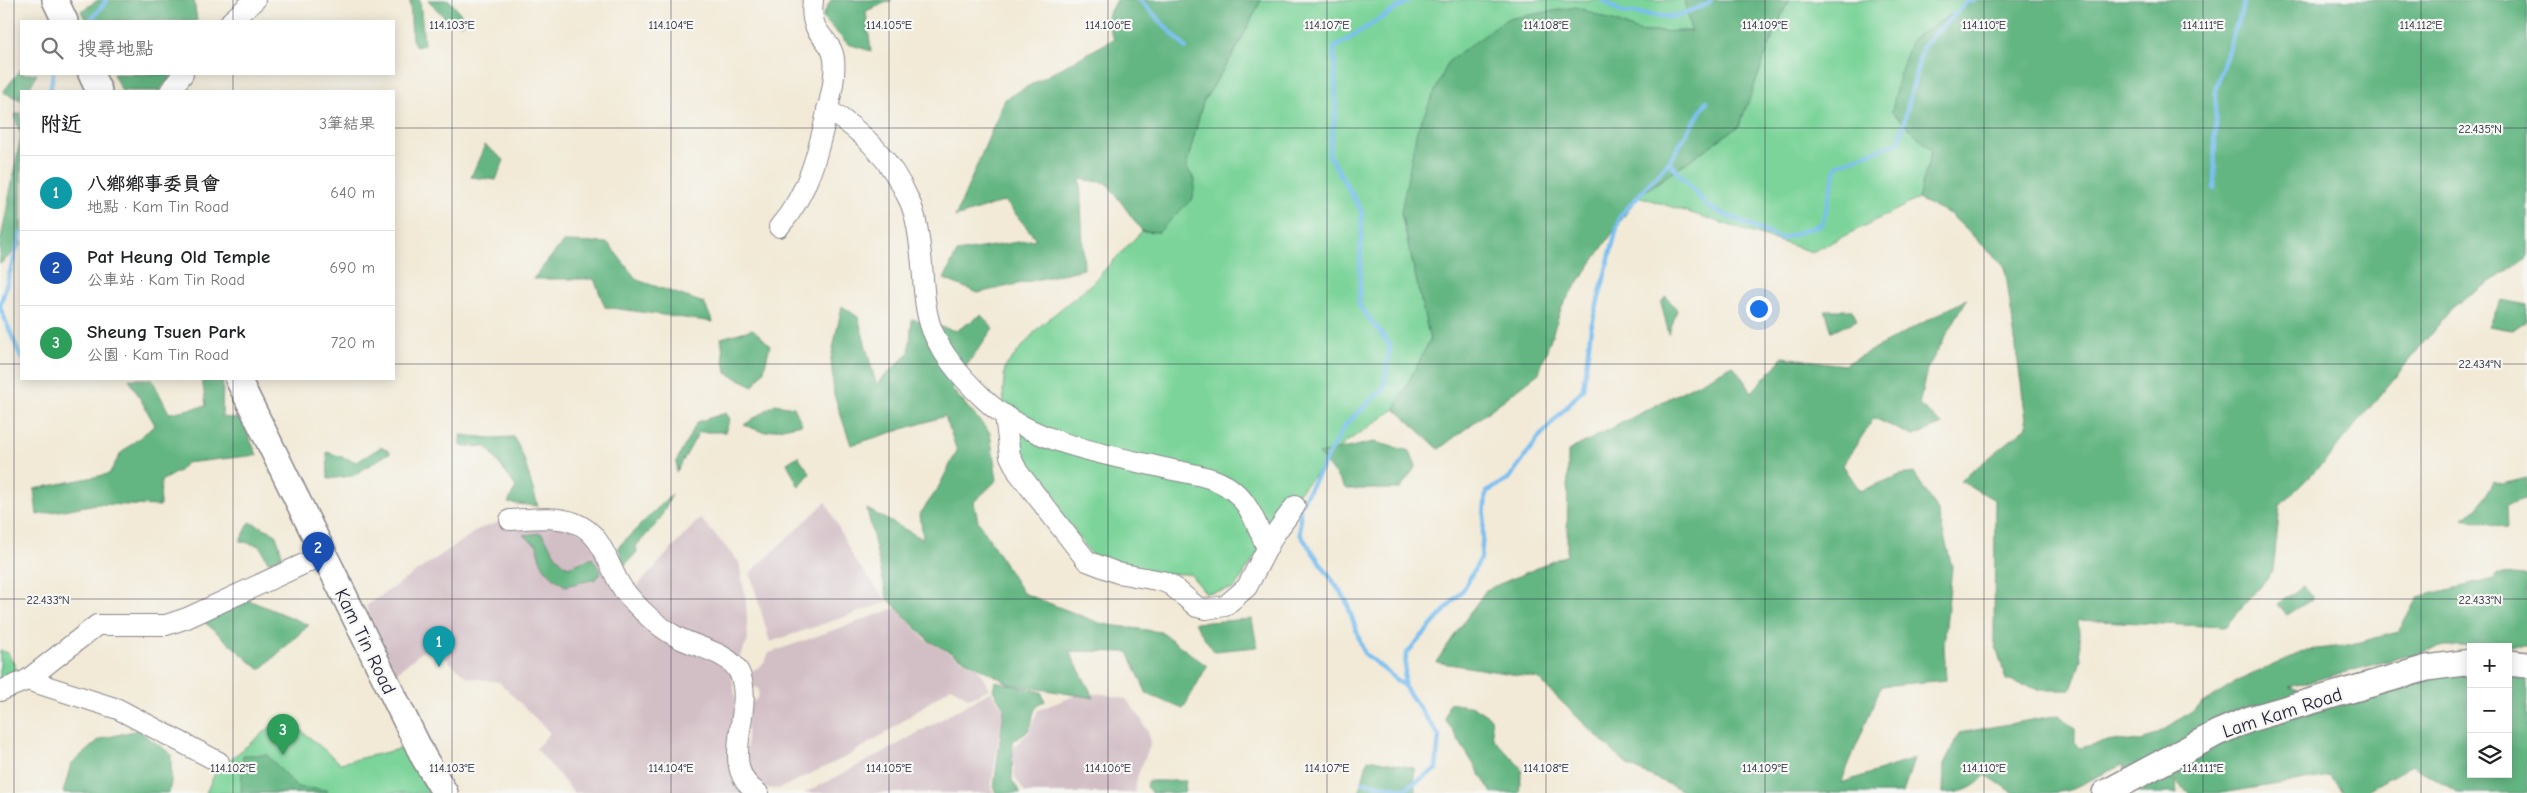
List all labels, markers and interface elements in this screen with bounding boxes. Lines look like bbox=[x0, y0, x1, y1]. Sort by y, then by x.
text: 114.103°E bbox=[429, 18, 475, 32]
text: 114.104°E bbox=[648, 18, 694, 32]
text: 114.105°E bbox=[866, 18, 912, 32]
text: 114.106°E bbox=[1085, 18, 1131, 32]
text: 114.107°E bbox=[1304, 18, 1350, 32]
text: 114.108°E bbox=[1523, 18, 1569, 32]
text: 114.109°E bbox=[1742, 18, 1788, 32]
text: 114.110°E bbox=[1962, 18, 2006, 32]
text: 114.111°E bbox=[2182, 18, 2224, 32]
text: 114.112°E bbox=[2399, 18, 2443, 32]
search box bbox=[20, 20, 395, 75]
icon: search bbox=[38, 34, 66, 62]
text: 搜尋地點 bbox=[78, 38, 154, 60]
text: 附近 bbox=[40, 112, 82, 136]
text: 3筆結果 bbox=[319, 115, 375, 133]
text: 22.435°N bbox=[2458, 122, 2502, 136]
text: 八鄉鄉事委員會 bbox=[87, 173, 220, 195]
text: 1 bbox=[53, 184, 59, 202]
text: 640 m bbox=[330, 184, 375, 202]
text: 地點 · Kam Tin Road bbox=[87, 198, 229, 216]
text: Pat Heung Old Temple bbox=[87, 246, 270, 268]
text: 2 bbox=[52, 259, 60, 277]
text: 690 m bbox=[330, 259, 375, 277]
text: 公車站 · Kam Tin Road bbox=[87, 271, 245, 289]
your location bbox=[1746, 296, 1772, 322]
text: Sheung Tsuen Park bbox=[87, 321, 245, 343]
text: 3 bbox=[52, 334, 60, 352]
text: 720 m bbox=[331, 334, 375, 352]
text: 公園 · Kam Tin Road bbox=[87, 346, 229, 364]
text: 22.434°N bbox=[2459, 357, 2501, 371]
pin: 2 bbox=[302, 532, 334, 573]
street label: Kam Tin Road bbox=[330, 585, 400, 698]
text: 22.433°N bbox=[26, 593, 70, 607]
text: 22.433°N bbox=[2458, 593, 2502, 607]
pin: 1 bbox=[423, 626, 455, 667]
map controls bbox=[2467, 643, 2512, 778]
button: + bbox=[2467, 643, 2512, 688]
street label: Lam Kam Road bbox=[2220, 683, 2345, 743]
button: − bbox=[2467, 688, 2512, 733]
pin: 3 bbox=[267, 714, 299, 755]
button: layers bbox=[2467, 733, 2512, 778]
text: 114.102°E bbox=[210, 761, 256, 775]
text: 114.103°E bbox=[429, 761, 475, 775]
text: 114.104°E bbox=[648, 761, 694, 775]
text: 114.105°E bbox=[866, 761, 912, 775]
text: 114.106°E bbox=[1085, 761, 1131, 775]
text: 114.107°E bbox=[1304, 761, 1350, 775]
text: 114.108°E bbox=[1523, 761, 1569, 775]
text: 114.109°E bbox=[1742, 761, 1788, 775]
text: 114.110°E bbox=[1962, 761, 2006, 775]
text: 114.111°E bbox=[2182, 761, 2224, 775]

